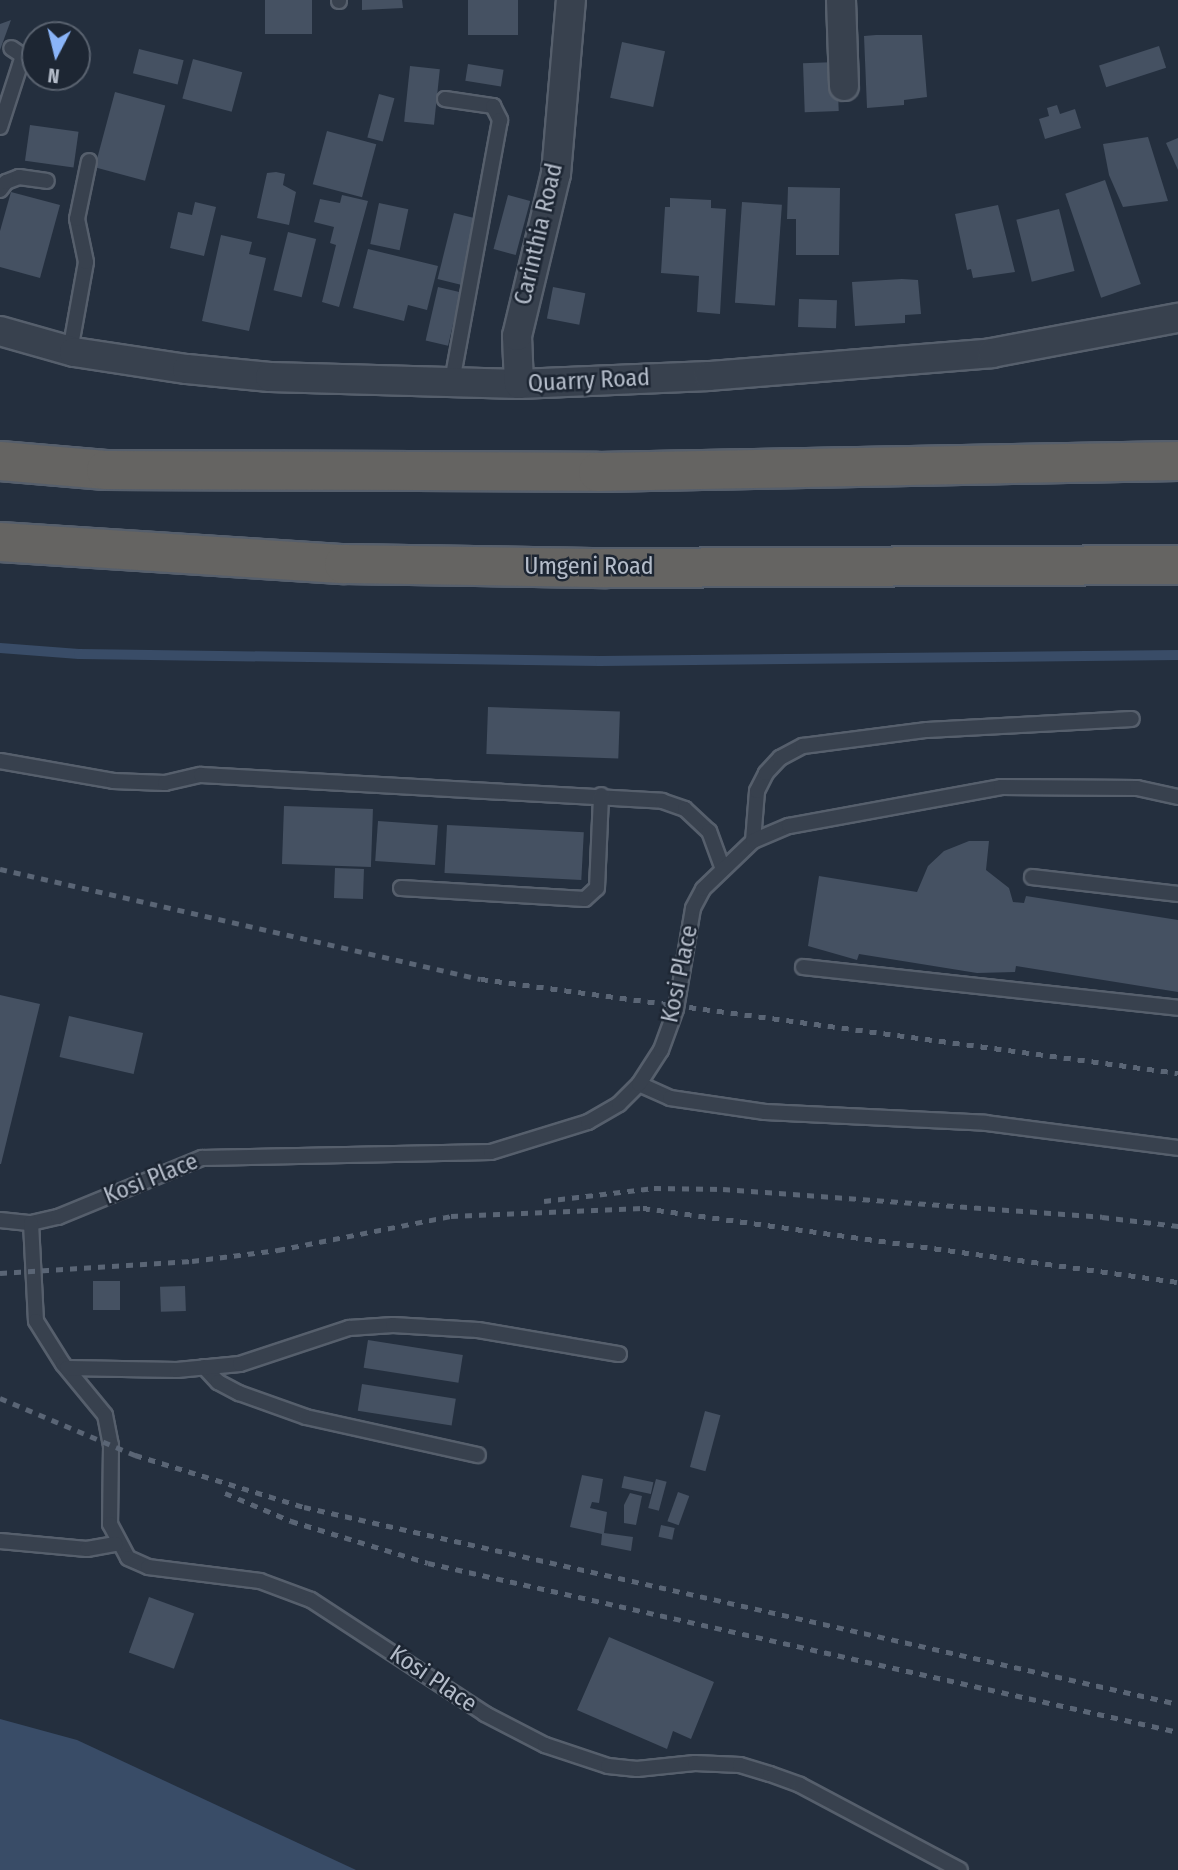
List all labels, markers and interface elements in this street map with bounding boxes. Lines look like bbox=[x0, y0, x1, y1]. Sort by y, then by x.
north arrow bbox=[21, 21, 91, 91]
text: N bbox=[47, 63, 61, 87]
street label: Carinthia Road bbox=[509, 160, 569, 308]
street label: Quarry Road bbox=[527, 363, 651, 399]
street label: Umgeni Road bbox=[524, 553, 654, 581]
street label: Kosi Place bbox=[656, 923, 704, 1025]
street label: Kosi Place bbox=[100, 1147, 202, 1211]
street label: Kosi Place bbox=[384, 1639, 482, 1719]

